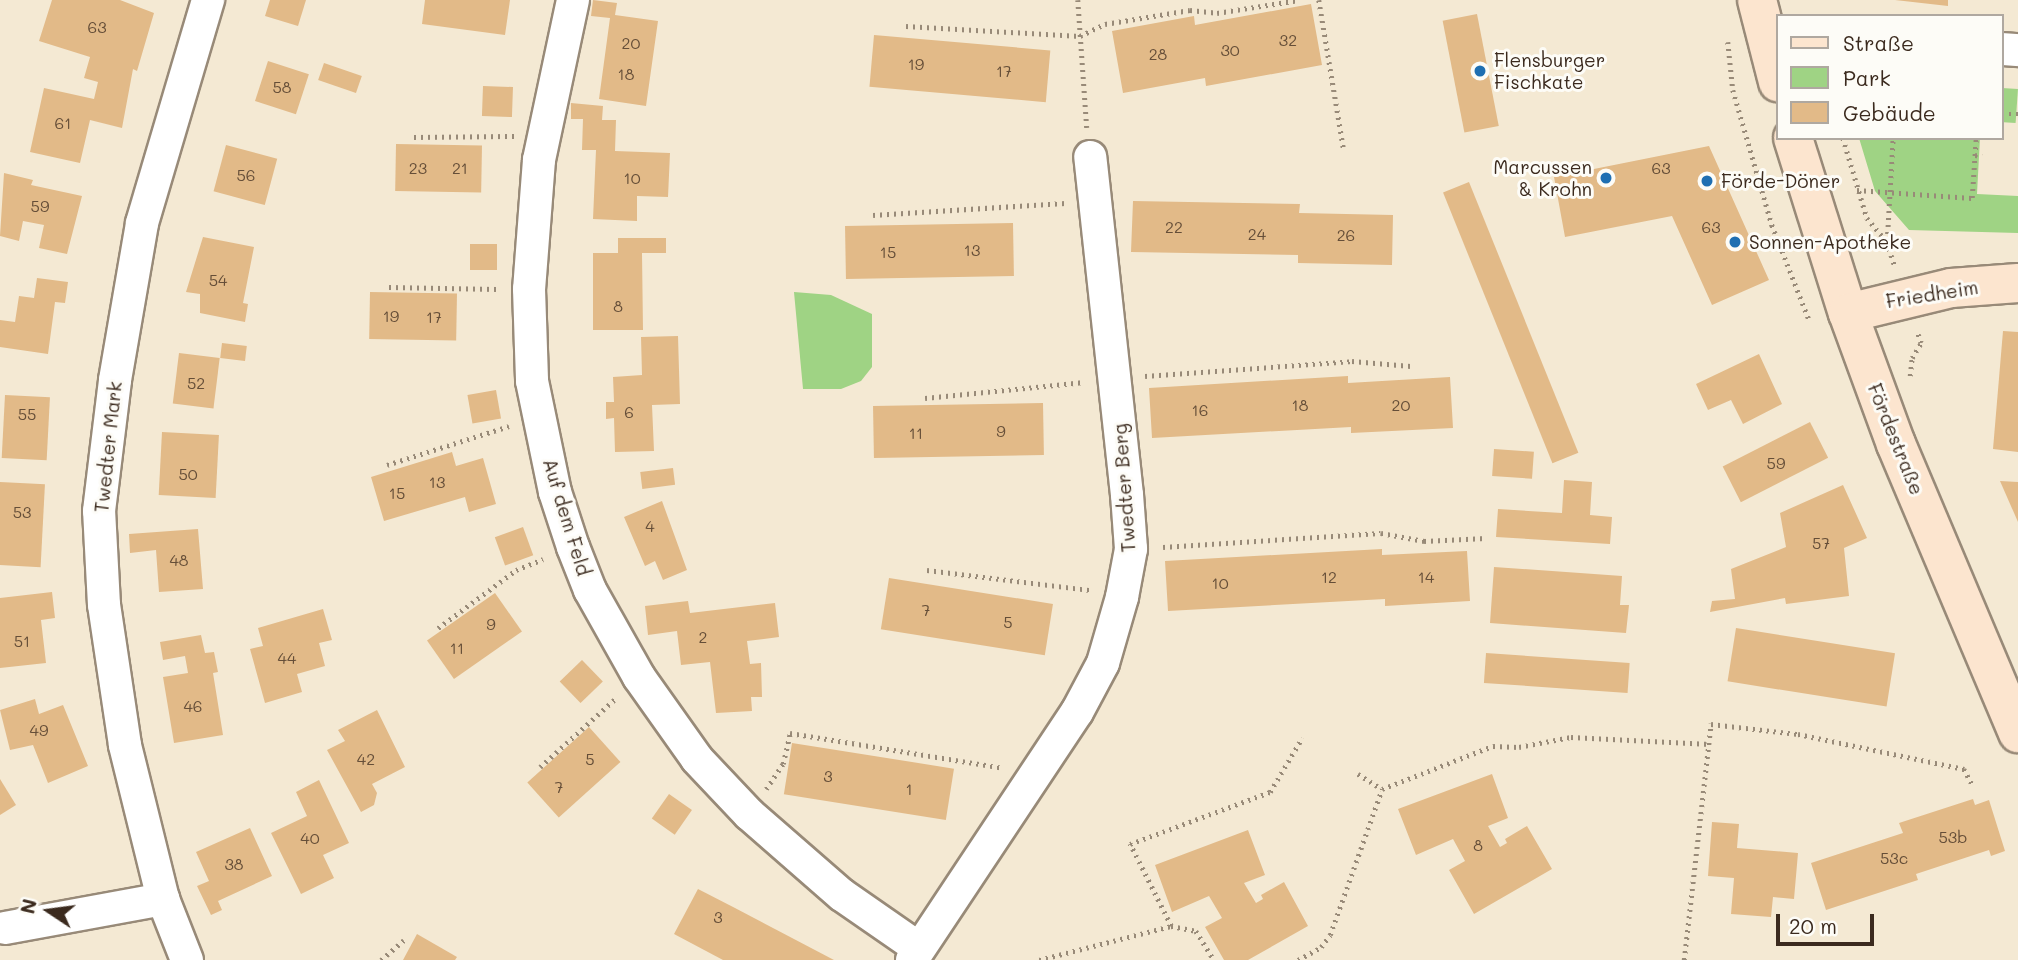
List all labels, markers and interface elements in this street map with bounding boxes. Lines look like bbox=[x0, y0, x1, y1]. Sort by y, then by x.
legend bbox=[1776, 14, 2004, 140]
house number: 63 bbox=[87, 17, 107, 37]
text: Straße bbox=[1843, 29, 1914, 56]
house number: 32 bbox=[1279, 30, 1297, 50]
house number: 20 bbox=[622, 33, 640, 53]
house number: 30 bbox=[1220, 40, 1240, 60]
house number: 28 bbox=[1149, 44, 1167, 64]
place label: Flensburger Fischkate bbox=[1494, 49, 1605, 93]
house number: 19 bbox=[908, 54, 924, 74]
house number: 17 bbox=[996, 61, 1012, 81]
marker: Flensburger Fischkate bbox=[1472, 63, 1488, 79]
house number: 18 bbox=[618, 64, 634, 84]
text: Park bbox=[1843, 64, 1891, 91]
house number: 58 bbox=[272, 77, 292, 97]
text: Gebäude bbox=[1843, 99, 1936, 126]
house number: 61 bbox=[55, 113, 71, 133]
place label: Marcussen & Krohn bbox=[1493, 156, 1592, 200]
house number: 23 bbox=[409, 158, 427, 178]
house number: 21 bbox=[452, 158, 468, 178]
house number: 63 bbox=[1651, 158, 1671, 178]
house number: 56 bbox=[237, 165, 255, 185]
house number: 10 bbox=[623, 168, 641, 188]
marker: Marcussen & Krohn bbox=[1598, 170, 1614, 186]
place label: Förde-Döner bbox=[1721, 170, 1840, 192]
marker: Förde-Döner bbox=[1699, 173, 1715, 189]
house number: 59 bbox=[31, 196, 49, 216]
house number: 22 bbox=[1165, 217, 1183, 237]
house number: 63 bbox=[1701, 217, 1721, 237]
house number: 24 bbox=[1248, 224, 1266, 244]
house number: 26 bbox=[1337, 225, 1355, 245]
place label: Sonnen-Apotheke bbox=[1749, 231, 1911, 253]
marker: Sonnen-Apotheke bbox=[1727, 234, 1743, 250]
house number: 13 bbox=[964, 240, 980, 260]
house number: 15 bbox=[880, 242, 896, 262]
house number: 54 bbox=[209, 270, 227, 290]
street label: Friedheim bbox=[1884, 275, 1980, 313]
house number: 8 bbox=[613, 296, 623, 316]
house number: 19 bbox=[383, 306, 399, 326]
house number: 17 bbox=[426, 307, 442, 327]
house number: 52 bbox=[187, 373, 205, 393]
street label: Twedter Mark bbox=[90, 380, 126, 514]
street label: Fördestraße bbox=[1863, 380, 1929, 498]
house number: 18 bbox=[1292, 395, 1308, 415]
house number: 20 bbox=[1392, 395, 1410, 415]
house number: 16 bbox=[1192, 400, 1208, 420]
house number: 6 bbox=[624, 402, 634, 422]
house number: 55 bbox=[18, 404, 36, 424]
house number: 9 bbox=[996, 421, 1006, 441]
house number: 11 bbox=[909, 423, 923, 443]
street label: Twedter Berg bbox=[1108, 423, 1140, 553]
house number: 59 bbox=[1767, 453, 1785, 473]
street label: Auf dem Feld bbox=[538, 456, 596, 578]
house number: 50 bbox=[178, 464, 198, 484]
house number: 13 bbox=[429, 472, 445, 492]
house number: 15 bbox=[389, 483, 405, 503]
house number: 53 bbox=[13, 502, 31, 522]
house number: 4 bbox=[645, 516, 655, 536]
house number: 57 bbox=[1812, 533, 1830, 553]
house number: 48 bbox=[169, 550, 189, 570]
house number: 12 bbox=[1321, 567, 1337, 587]
house number: 14 bbox=[1418, 567, 1434, 587]
house number: 10 bbox=[1211, 573, 1229, 593]
house number: 7 bbox=[922, 600, 930, 620]
house number: 5 bbox=[1003, 612, 1013, 632]
house number: 9 bbox=[486, 614, 496, 634]
house number: 2 bbox=[699, 627, 707, 647]
house number: 51 bbox=[14, 631, 30, 651]
house number: 11 bbox=[450, 638, 464, 658]
house number: 44 bbox=[278, 648, 296, 668]
house number: 46 bbox=[183, 696, 203, 716]
house number: 49 bbox=[30, 720, 48, 740]
house number: 42 bbox=[357, 749, 375, 769]
house number: 5 bbox=[585, 749, 595, 769]
house number: 3 bbox=[823, 766, 833, 786]
house number: 7 bbox=[555, 777, 563, 797]
house number: 1 bbox=[905, 779, 913, 799]
house number: 53b bbox=[1939, 827, 1967, 847]
house number: 40 bbox=[300, 828, 320, 848]
house number: 8 bbox=[1473, 835, 1483, 855]
house number: 53c bbox=[1880, 848, 1908, 868]
house number: 38 bbox=[224, 854, 244, 874]
north arrow bbox=[14, 876, 84, 946]
text: N bbox=[14, 896, 42, 916]
scale bar bbox=[1780, 900, 1878, 944]
house number: 3 bbox=[713, 907, 723, 927]
text: 20 m bbox=[1789, 912, 1837, 939]

